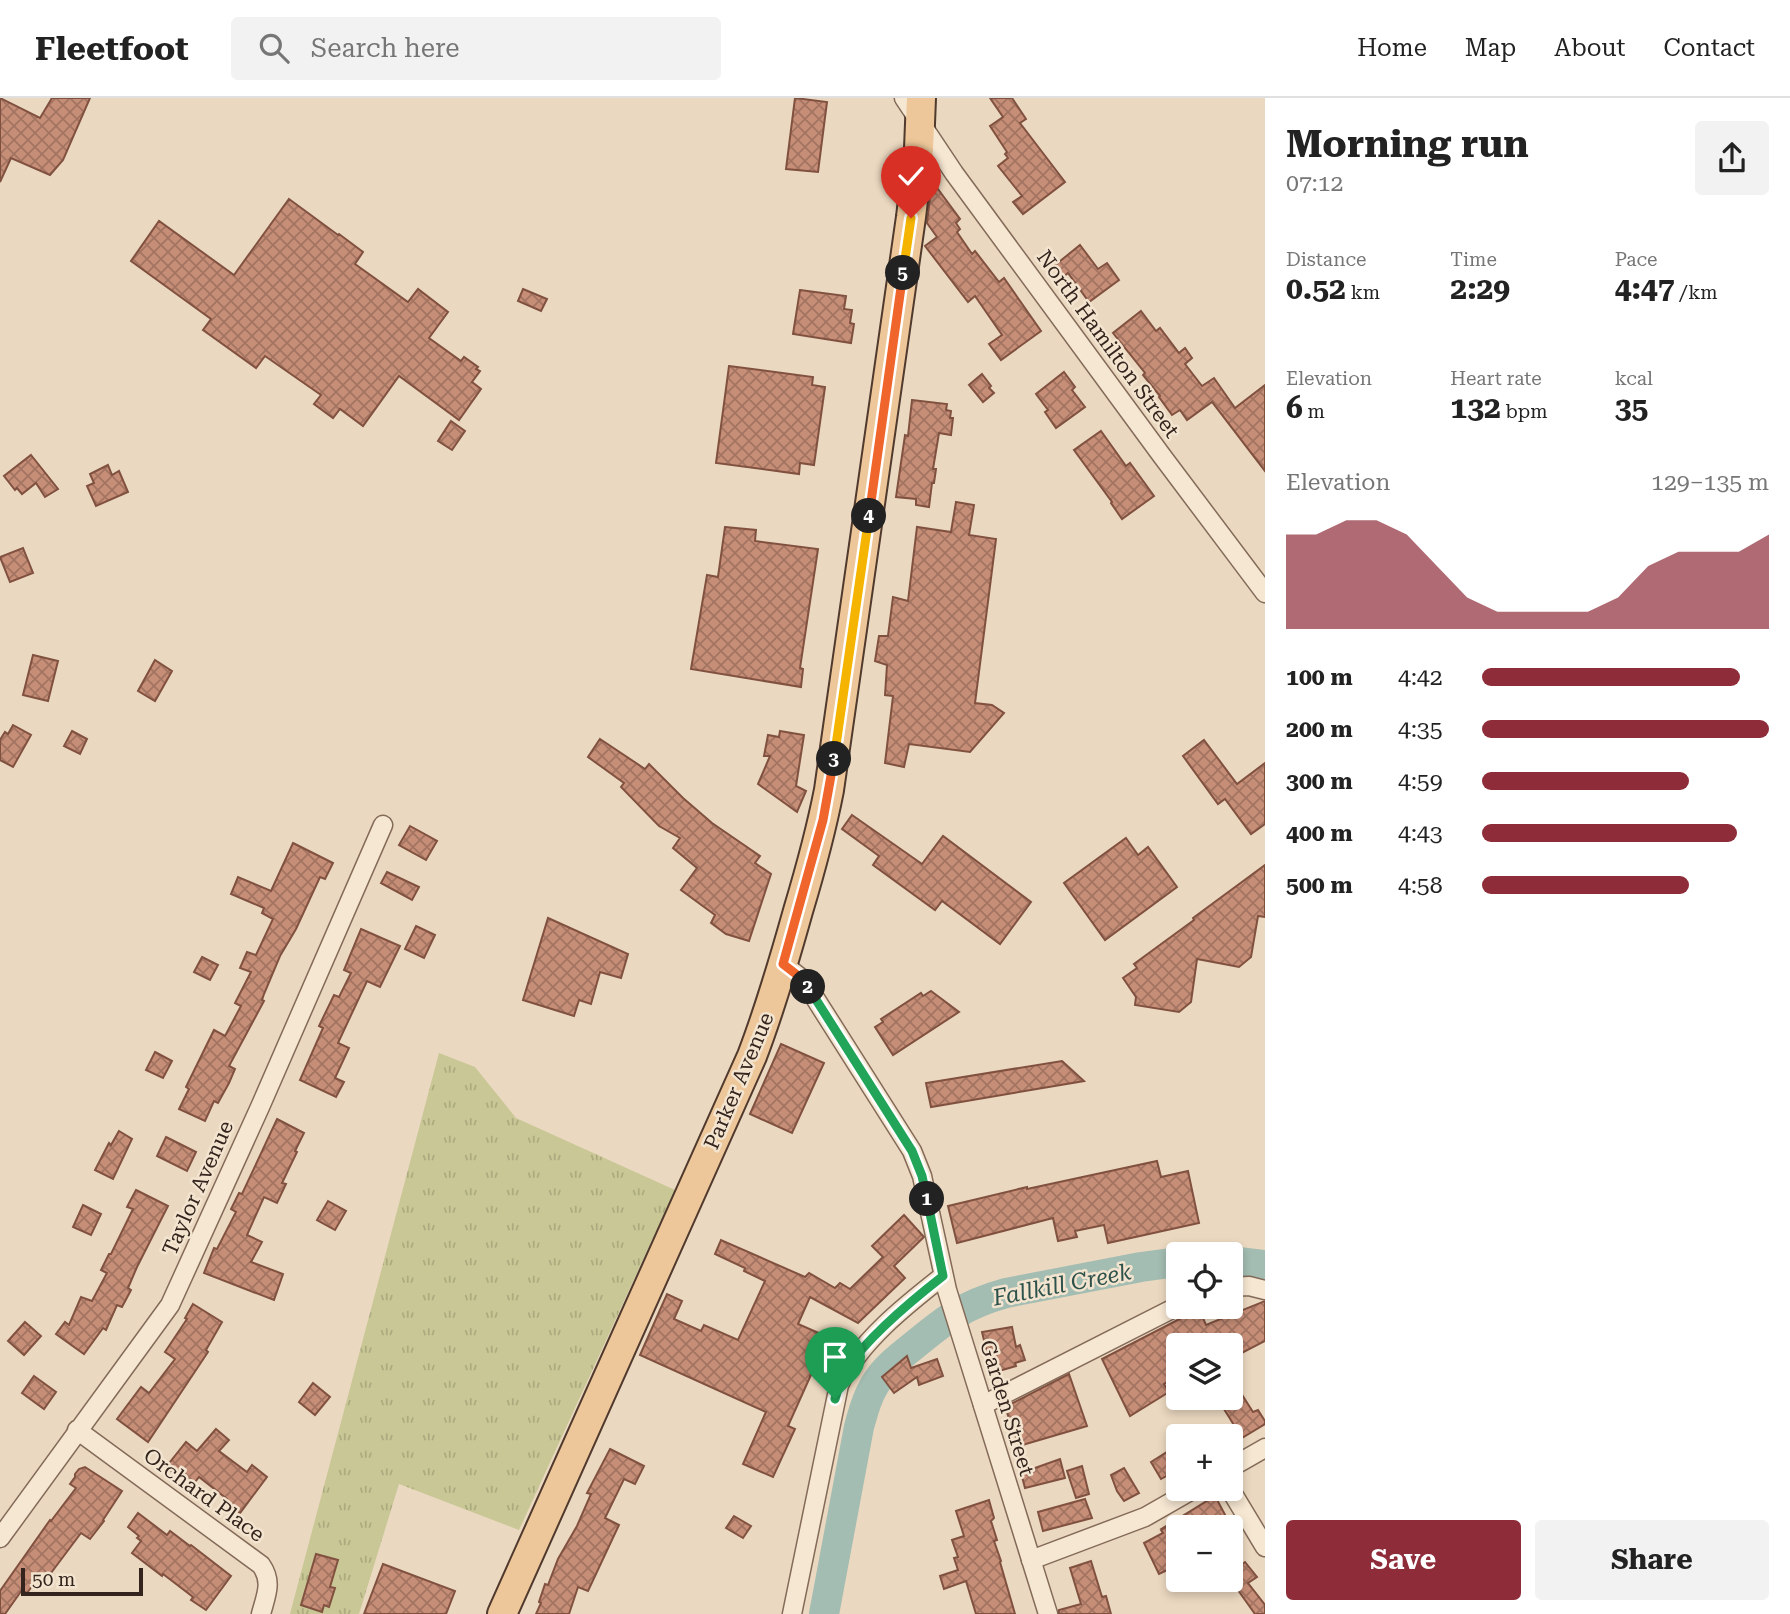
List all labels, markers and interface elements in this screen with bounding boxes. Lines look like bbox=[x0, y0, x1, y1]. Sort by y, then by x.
search box bbox=[231, 17, 721, 80]
text: Fleetfoot bbox=[35, 29, 189, 68]
icon: search bbox=[255, 29, 293, 67]
text: Search here bbox=[311, 33, 460, 63]
text: Home bbox=[1357, 34, 1427, 62]
text: Map bbox=[1465, 34, 1516, 62]
text: About bbox=[1554, 34, 1625, 62]
text: Contact bbox=[1663, 34, 1755, 62]
button: share bbox=[1695, 121, 1769, 195]
text: Morning run bbox=[1286, 122, 1529, 166]
pin bbox=[881, 146, 941, 218]
icon: check bbox=[892, 157, 930, 195]
text: 07:12 bbox=[1286, 170, 1343, 197]
street label: North Hamilton Street bbox=[1032, 246, 1184, 443]
text: Distance bbox=[1286, 248, 1366, 271]
text: Time bbox=[1450, 248, 1497, 271]
text: Pace bbox=[1615, 248, 1658, 271]
pin: 5 bbox=[886, 256, 920, 290]
text: 5 bbox=[897, 261, 908, 284]
text: 0.52 bbox=[1286, 271, 1346, 306]
text: 2:29 bbox=[1450, 271, 1510, 306]
text: 4:47 bbox=[1615, 271, 1674, 306]
text: km bbox=[1346, 281, 1380, 304]
text: /km bbox=[1674, 281, 1718, 304]
text: Elevation bbox=[1286, 367, 1372, 390]
text: Heart rate bbox=[1450, 367, 1542, 390]
text: kcal bbox=[1615, 367, 1653, 390]
text: 6 bbox=[1286, 390, 1303, 425]
text: 132 bbox=[1450, 390, 1501, 425]
text: 35 bbox=[1615, 390, 1648, 425]
text: m bbox=[1303, 400, 1325, 423]
text: bpm bbox=[1501, 400, 1548, 423]
text: Elevation bbox=[1286, 469, 1390, 496]
text: 129–135 m bbox=[1651, 469, 1769, 496]
pin: 4 bbox=[852, 498, 886, 534]
text: 4 bbox=[863, 504, 874, 527]
text: 100 m bbox=[1286, 664, 1353, 691]
text: 4:42 bbox=[1398, 664, 1443, 691]
text: 200 m bbox=[1286, 716, 1353, 743]
text: 4:35 bbox=[1398, 716, 1443, 743]
pin: 3 bbox=[816, 742, 852, 776]
text: 3 bbox=[828, 747, 839, 770]
text: 300 m bbox=[1286, 768, 1353, 795]
text: 4:59 bbox=[1398, 768, 1443, 795]
text: 400 m bbox=[1286, 820, 1353, 847]
text: 4:43 bbox=[1398, 820, 1443, 847]
text: 500 m bbox=[1286, 872, 1353, 899]
text: 4:58 bbox=[1398, 872, 1443, 899]
pin: 2 bbox=[790, 970, 826, 1004]
text: 2 bbox=[802, 975, 813, 998]
street label: Parker Avenue bbox=[699, 1009, 779, 1153]
street label: Taylor Avenue bbox=[158, 1117, 238, 1259]
pin: 1 bbox=[909, 1182, 944, 1216]
text: 1 bbox=[921, 1187, 932, 1210]
map controls bbox=[1166, 1242, 1243, 1592]
button: locate bbox=[1166, 1242, 1243, 1319]
water label: Fallkill Creek bbox=[989, 1258, 1134, 1312]
pin bbox=[805, 1327, 865, 1399]
button: layers bbox=[1166, 1333, 1243, 1410]
street label: Garden Street bbox=[975, 1337, 1039, 1479]
icon: arrive bbox=[816, 1338, 854, 1376]
button: + bbox=[1166, 1424, 1243, 1501]
street label: Orchard Place bbox=[139, 1443, 269, 1547]
button: − bbox=[1166, 1515, 1243, 1592]
button: Save bbox=[1286, 1520, 1521, 1600]
button: Share bbox=[1535, 1520, 1769, 1600]
scale bar bbox=[21, 1565, 144, 1597]
text: 50 m bbox=[32, 1568, 75, 1591]

